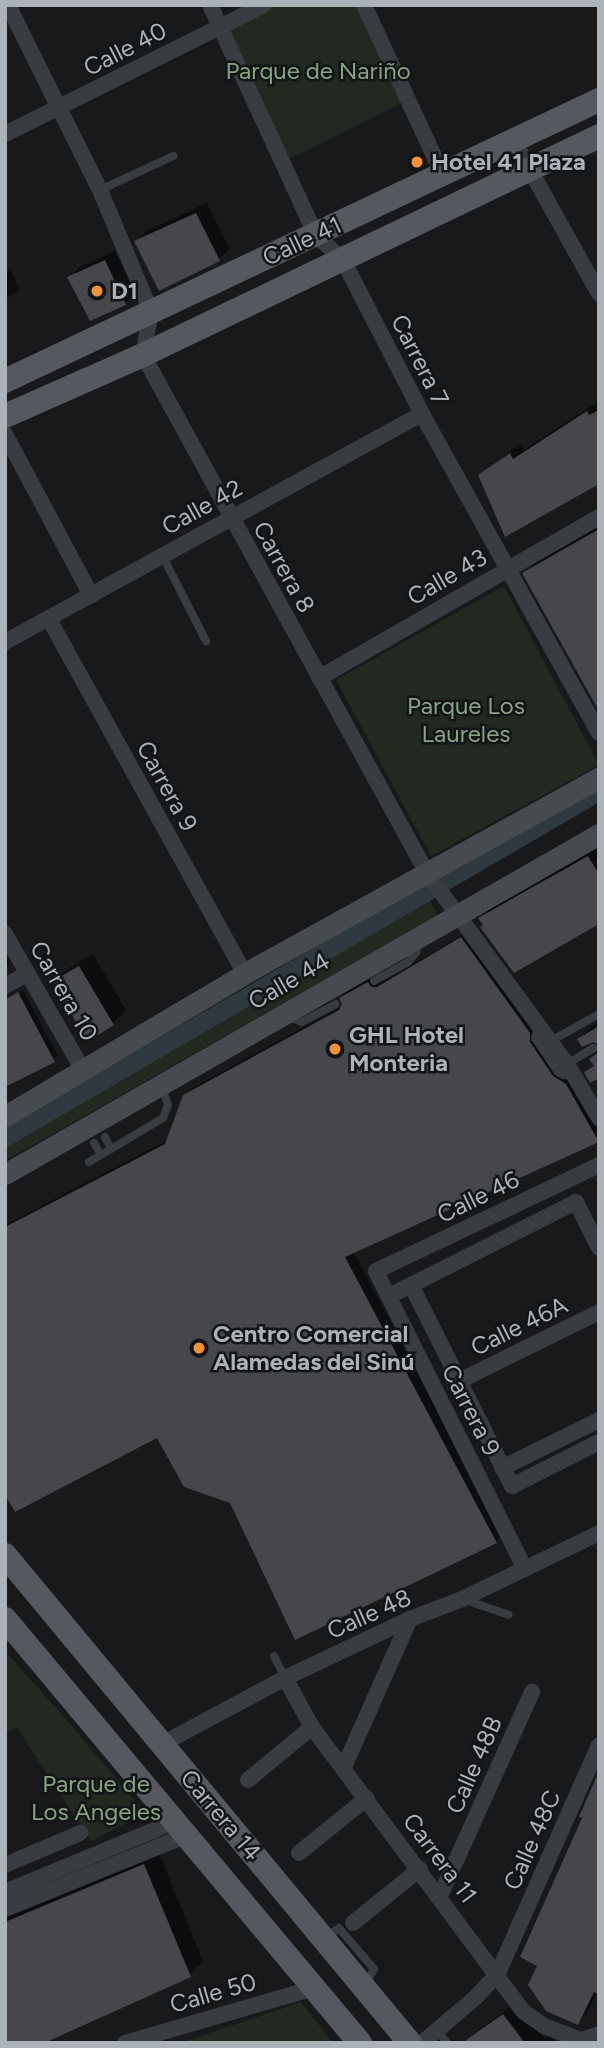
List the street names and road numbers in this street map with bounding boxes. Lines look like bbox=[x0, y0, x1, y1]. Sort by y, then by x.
street label: Calle 40 bbox=[79, 16, 171, 82]
street label: Calle 41 bbox=[258, 210, 346, 272]
street label: Carrera 7 bbox=[385, 310, 455, 410]
street label: Calle 42 bbox=[157, 473, 247, 541]
street label: Carrera 8 bbox=[247, 516, 321, 618]
street label: Calle 43 bbox=[402, 543, 492, 611]
street label: Carrera 9 bbox=[130, 736, 204, 836]
street label: Carrera 10 bbox=[24, 936, 104, 1046]
street label: Calle 44 bbox=[243, 946, 335, 1016]
street label: Calle 46 bbox=[432, 1165, 524, 1229]
street label: Calle 46A bbox=[466, 1290, 572, 1362]
street label: Carrera 9 bbox=[436, 1359, 506, 1461]
street label: Calle 48 bbox=[323, 1583, 415, 1645]
street label: Calle 48B bbox=[440, 1712, 508, 1818]
street label: Carrera 14 bbox=[175, 1764, 267, 1866]
street label: Calle 48C bbox=[497, 1786, 567, 1894]
street label: Carrera 11 bbox=[397, 1807, 483, 1909]
street label: Calle 50 bbox=[167, 1967, 259, 2019]

